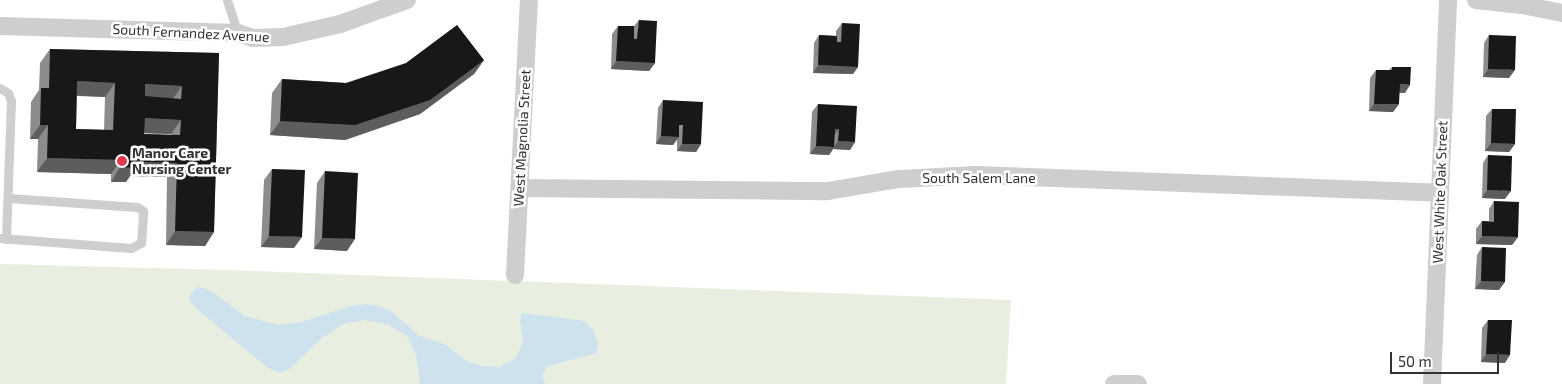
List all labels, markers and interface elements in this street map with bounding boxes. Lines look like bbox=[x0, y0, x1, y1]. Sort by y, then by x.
street label: South Fernandez Avenue bbox=[112, 20, 270, 46]
street label: West Magnolia Street bbox=[510, 69, 534, 207]
street label: West White Oak Street bbox=[1429, 120, 1451, 264]
place label: Manor Care Nursing Center bbox=[132, 145, 231, 178]
marker: Manor Care Nursing Center bbox=[116, 155, 128, 167]
street label: South Salem Lane bbox=[922, 170, 1036, 186]
scale bar bbox=[1392, 342, 1501, 374]
text: 50 m bbox=[1398, 352, 1432, 370]

